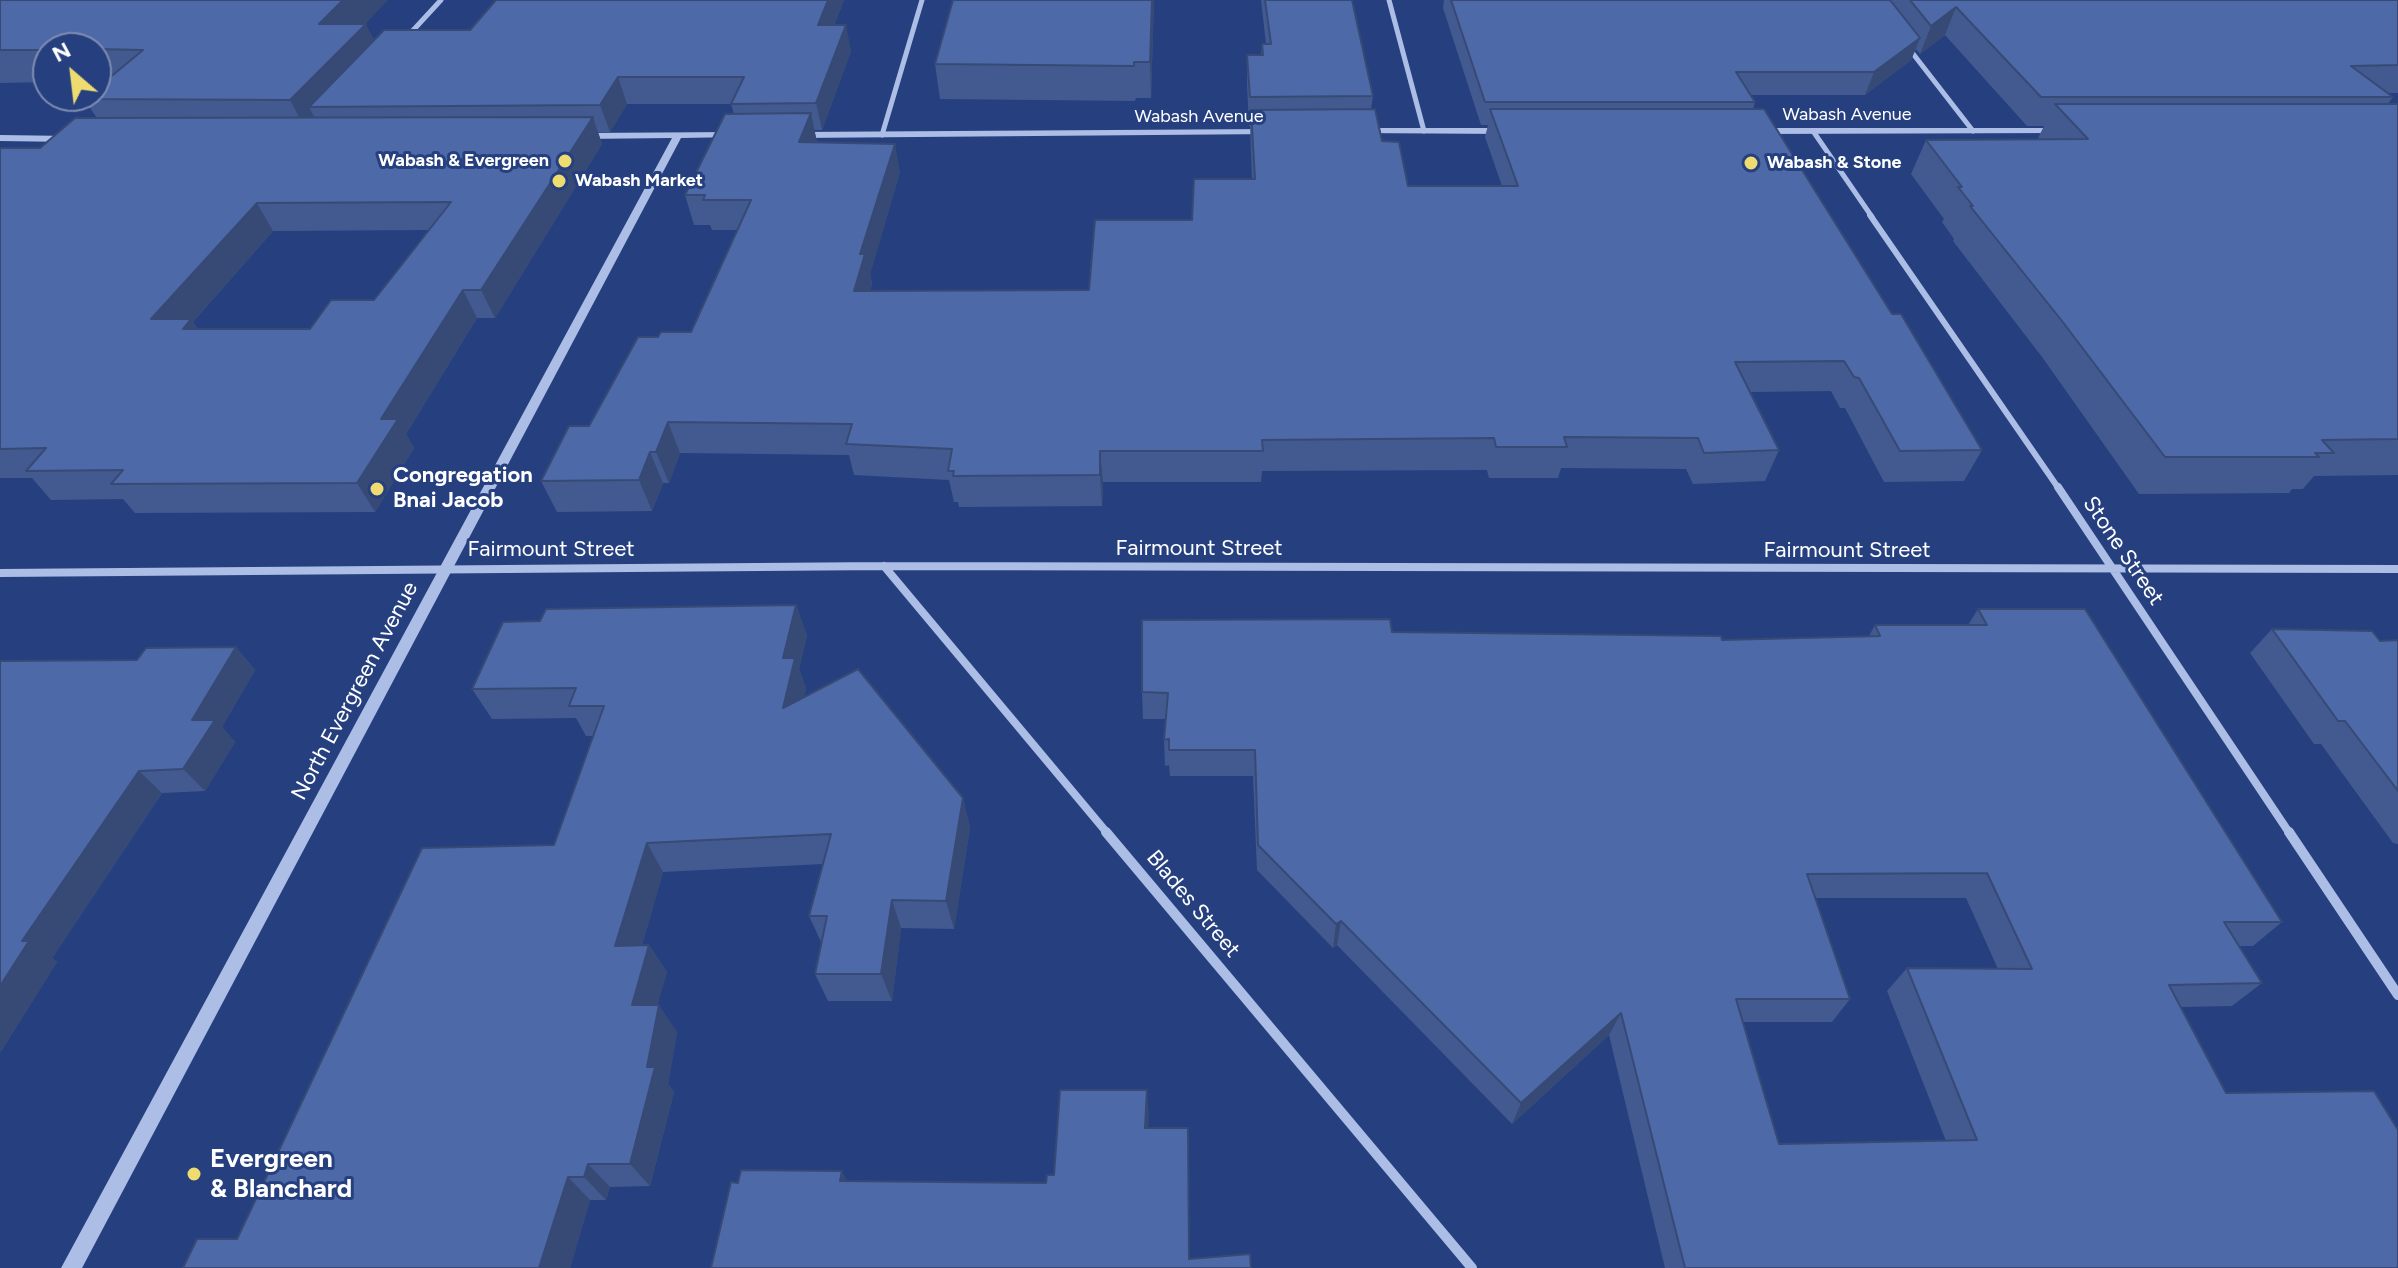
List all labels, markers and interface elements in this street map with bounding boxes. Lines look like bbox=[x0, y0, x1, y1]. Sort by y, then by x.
north arrow bbox=[32, 32, 112, 112]
text: N bbox=[48, 36, 75, 68]
street label: Wabash Avenue bbox=[1782, 104, 1912, 126]
street label: Wabash Avenue bbox=[1134, 106, 1264, 128]
place label: Wabash & Evergreen bbox=[378, 150, 549, 172]
marker: Wabash & Evergreen bbox=[556, 152, 574, 170]
place label: Wabash & Stone bbox=[1767, 152, 1901, 174]
marker: Wabash & Stone bbox=[1742, 154, 1760, 172]
place label: Wabash Market bbox=[575, 170, 703, 192]
marker: Wabash Market bbox=[550, 172, 568, 190]
place label: Congregation Bnai Jacob bbox=[393, 463, 533, 514]
marker: Congregation Bnai Jacob bbox=[368, 480, 386, 498]
street label: Stone Street bbox=[2077, 491, 2169, 611]
street label: Fairmount Street bbox=[1116, 536, 1282, 562]
street label: Fairmount Street bbox=[468, 537, 634, 563]
street label: Fairmount Street bbox=[1764, 538, 1930, 564]
street label: North Evergreen Avenue bbox=[286, 577, 424, 805]
street label: Blades Street bbox=[1141, 845, 1245, 963]
place label: Evergreen & Blanchard bbox=[210, 1143, 352, 1204]
marker: Evergreen & Blanchard bbox=[185, 1165, 203, 1183]

